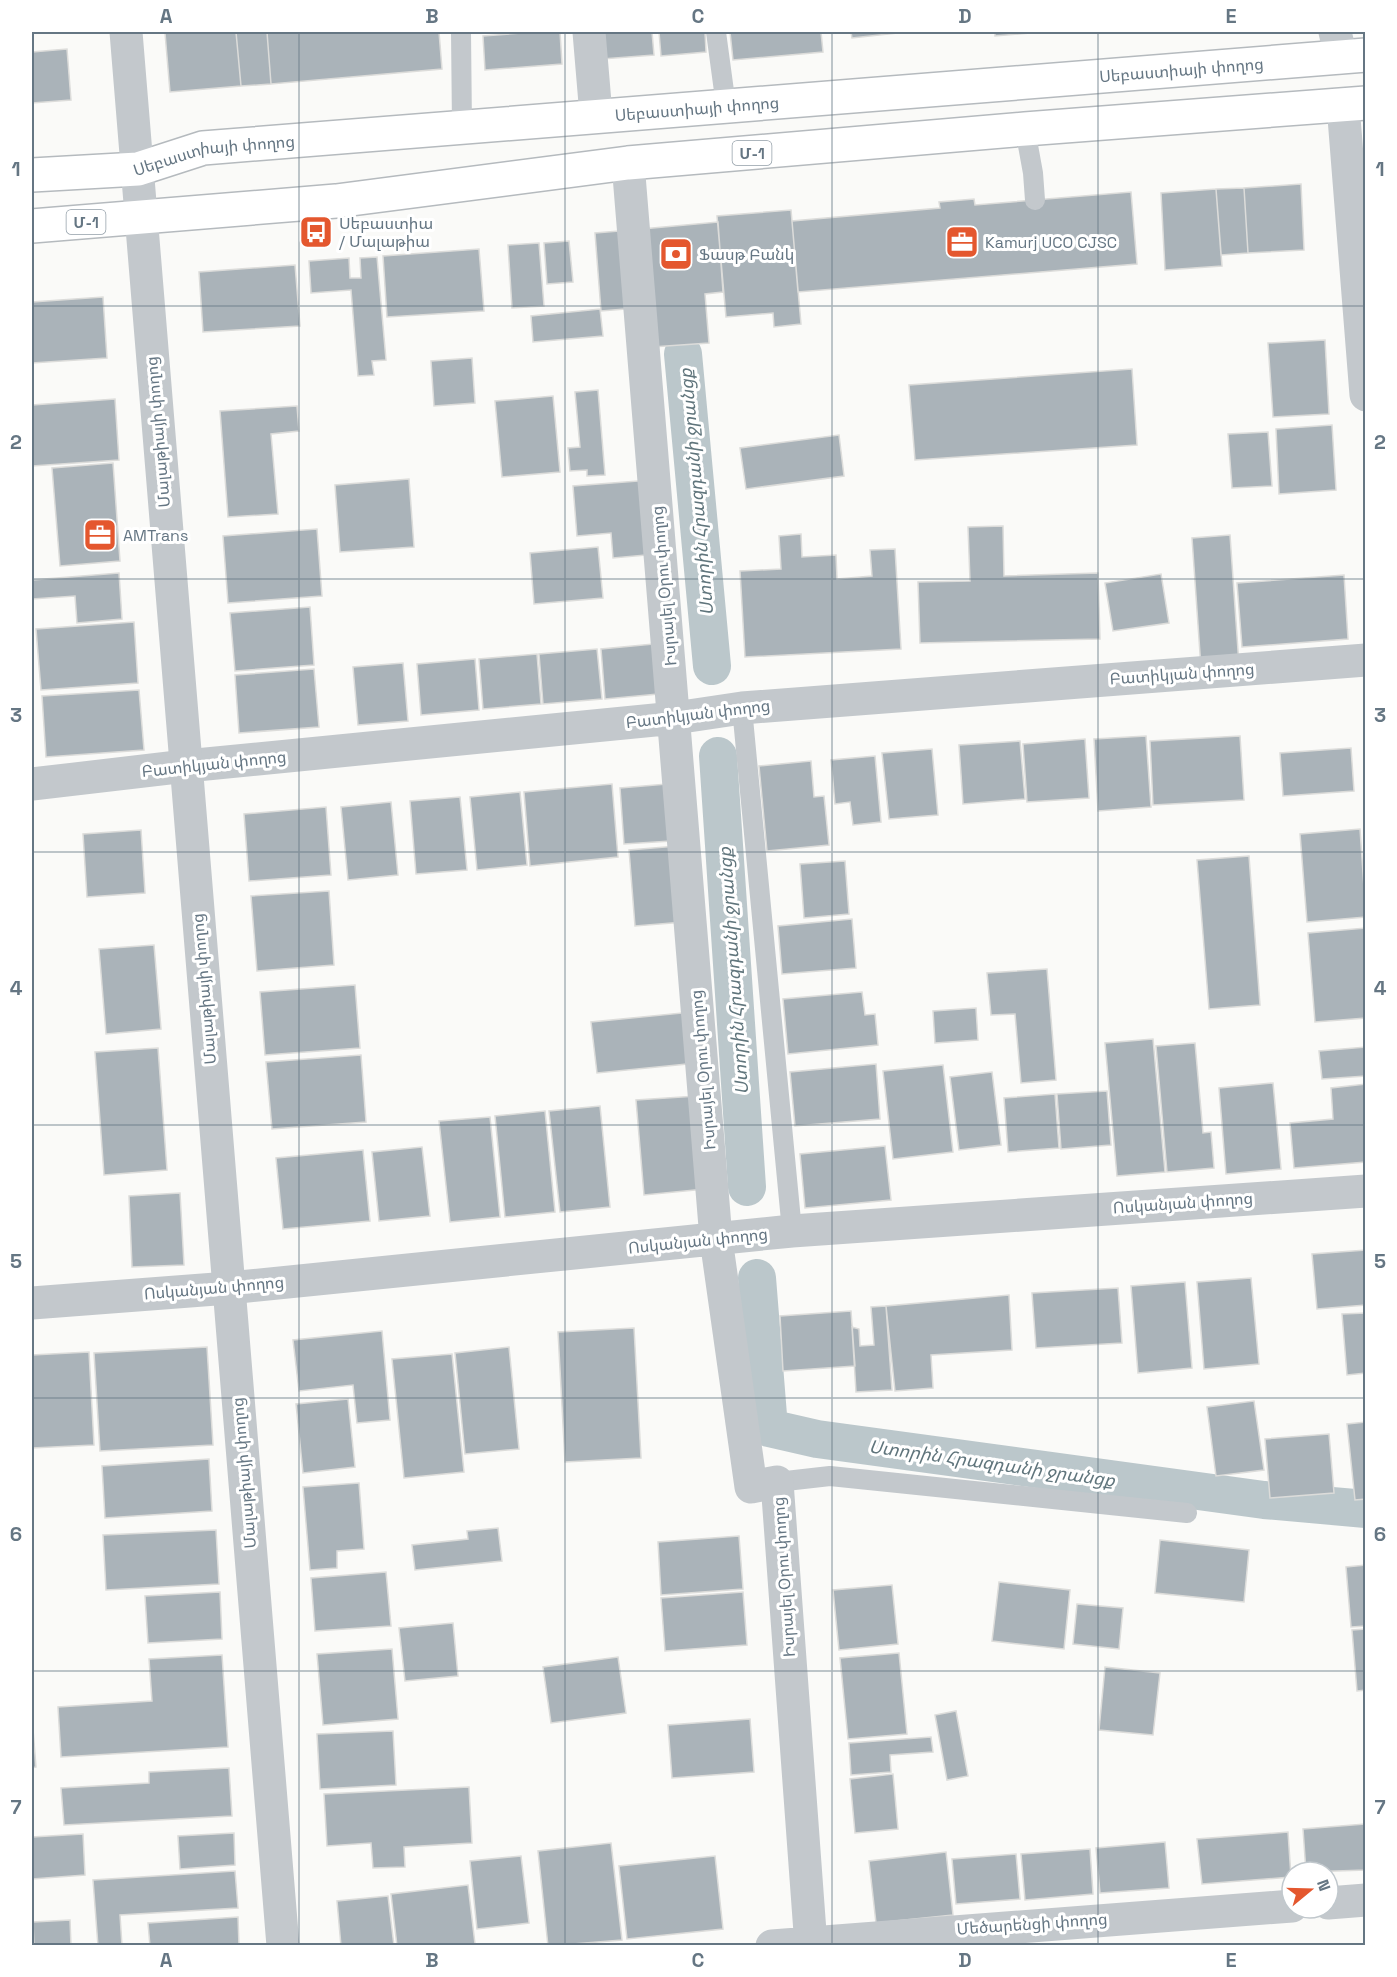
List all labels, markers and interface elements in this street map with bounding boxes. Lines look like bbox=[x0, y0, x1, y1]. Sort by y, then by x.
text: A bbox=[160, 3, 173, 29]
text: B bbox=[425, 3, 439, 29]
text: C bbox=[692, 3, 705, 29]
text: D bbox=[958, 3, 972, 29]
text: E bbox=[1225, 3, 1237, 29]
street label: Սեբաստիայի փողոց bbox=[1098, 53, 1264, 87]
street label: Սեբաստիայի փողոց bbox=[614, 91, 780, 126]
street label: Սեբաստիայի փողոց bbox=[130, 130, 296, 180]
road number: Մ-1 bbox=[732, 141, 771, 165]
text: 1 bbox=[11, 156, 21, 182]
text: 1 bbox=[1375, 156, 1385, 182]
road number: Մ-1 bbox=[66, 210, 106, 234]
place label: Սեբաստիա / Մալաթիա bbox=[339, 213, 433, 252]
bus stop icon: Սեբաստիա / Մալաթիա bbox=[298, 214, 334, 250]
office icon: Kamurj UCO CJSC bbox=[944, 224, 980, 260]
place label: Kamurj UCO CJSC bbox=[985, 232, 1117, 253]
bank icon: Ֆասթ Բանկ bbox=[658, 236, 694, 272]
place label: Ֆասթ Բանկ bbox=[699, 244, 794, 265]
street label: Մալաթիայի փողոց bbox=[141, 356, 175, 508]
water label: Ստորին Հրազդանի ջրանցք bbox=[674, 366, 718, 616]
text: 2 bbox=[10, 429, 22, 455]
text: 2 bbox=[1374, 429, 1386, 455]
street label: Իսրայել Օրու փողոց bbox=[647, 505, 681, 667]
office icon: AMTrans bbox=[82, 517, 118, 553]
place label: AMTrans bbox=[123, 525, 188, 546]
street label: Բատիկյան փողոց bbox=[1109, 658, 1255, 690]
street label: Բատիկյան փողոց bbox=[625, 695, 771, 733]
text: 3 bbox=[10, 702, 22, 728]
text: 3 bbox=[1374, 702, 1386, 728]
street label: Բատիկյան փողոց bbox=[141, 746, 287, 782]
water label: Ստորին Հրազդանի ջրանցք bbox=[713, 845, 753, 1095]
street label: Մալաթիայի փողոց bbox=[187, 913, 221, 1065]
text: 4 bbox=[10, 975, 23, 1001]
text: 4 bbox=[1374, 975, 1387, 1001]
street label: Իսրայել Օրու փողոց bbox=[686, 989, 720, 1151]
street label: Ոսկանյան փողոց bbox=[1112, 1188, 1254, 1218]
street label: Ոսկանյան փողոց bbox=[627, 1223, 769, 1259]
text: 5 bbox=[10, 1248, 22, 1274]
text: 5 bbox=[1374, 1248, 1386, 1274]
street label: Ոսկանյան փողոց bbox=[143, 1271, 285, 1305]
street label: Մալաթիայի փողոց bbox=[227, 1397, 261, 1549]
water label: Ստորին Հրազդանի ջրանցք bbox=[868, 1434, 1118, 1492]
street label: Իսրայել Օրու փողոց bbox=[768, 1496, 800, 1658]
text: 6 bbox=[10, 1521, 22, 1547]
text: 6 bbox=[1374, 1521, 1386, 1547]
text: 7 bbox=[10, 1794, 22, 1820]
text: 7 bbox=[1374, 1794, 1386, 1820]
north arrow bbox=[1280, 1860, 1340, 1920]
text: N bbox=[1312, 1877, 1335, 1894]
street label: Մեծարենցի փողոց bbox=[956, 1908, 1108, 1940]
text: A bbox=[160, 1947, 173, 1973]
text: B bbox=[425, 1947, 439, 1973]
text: C bbox=[692, 1947, 705, 1973]
text: D bbox=[958, 1947, 972, 1973]
text: E bbox=[1225, 1947, 1237, 1973]

